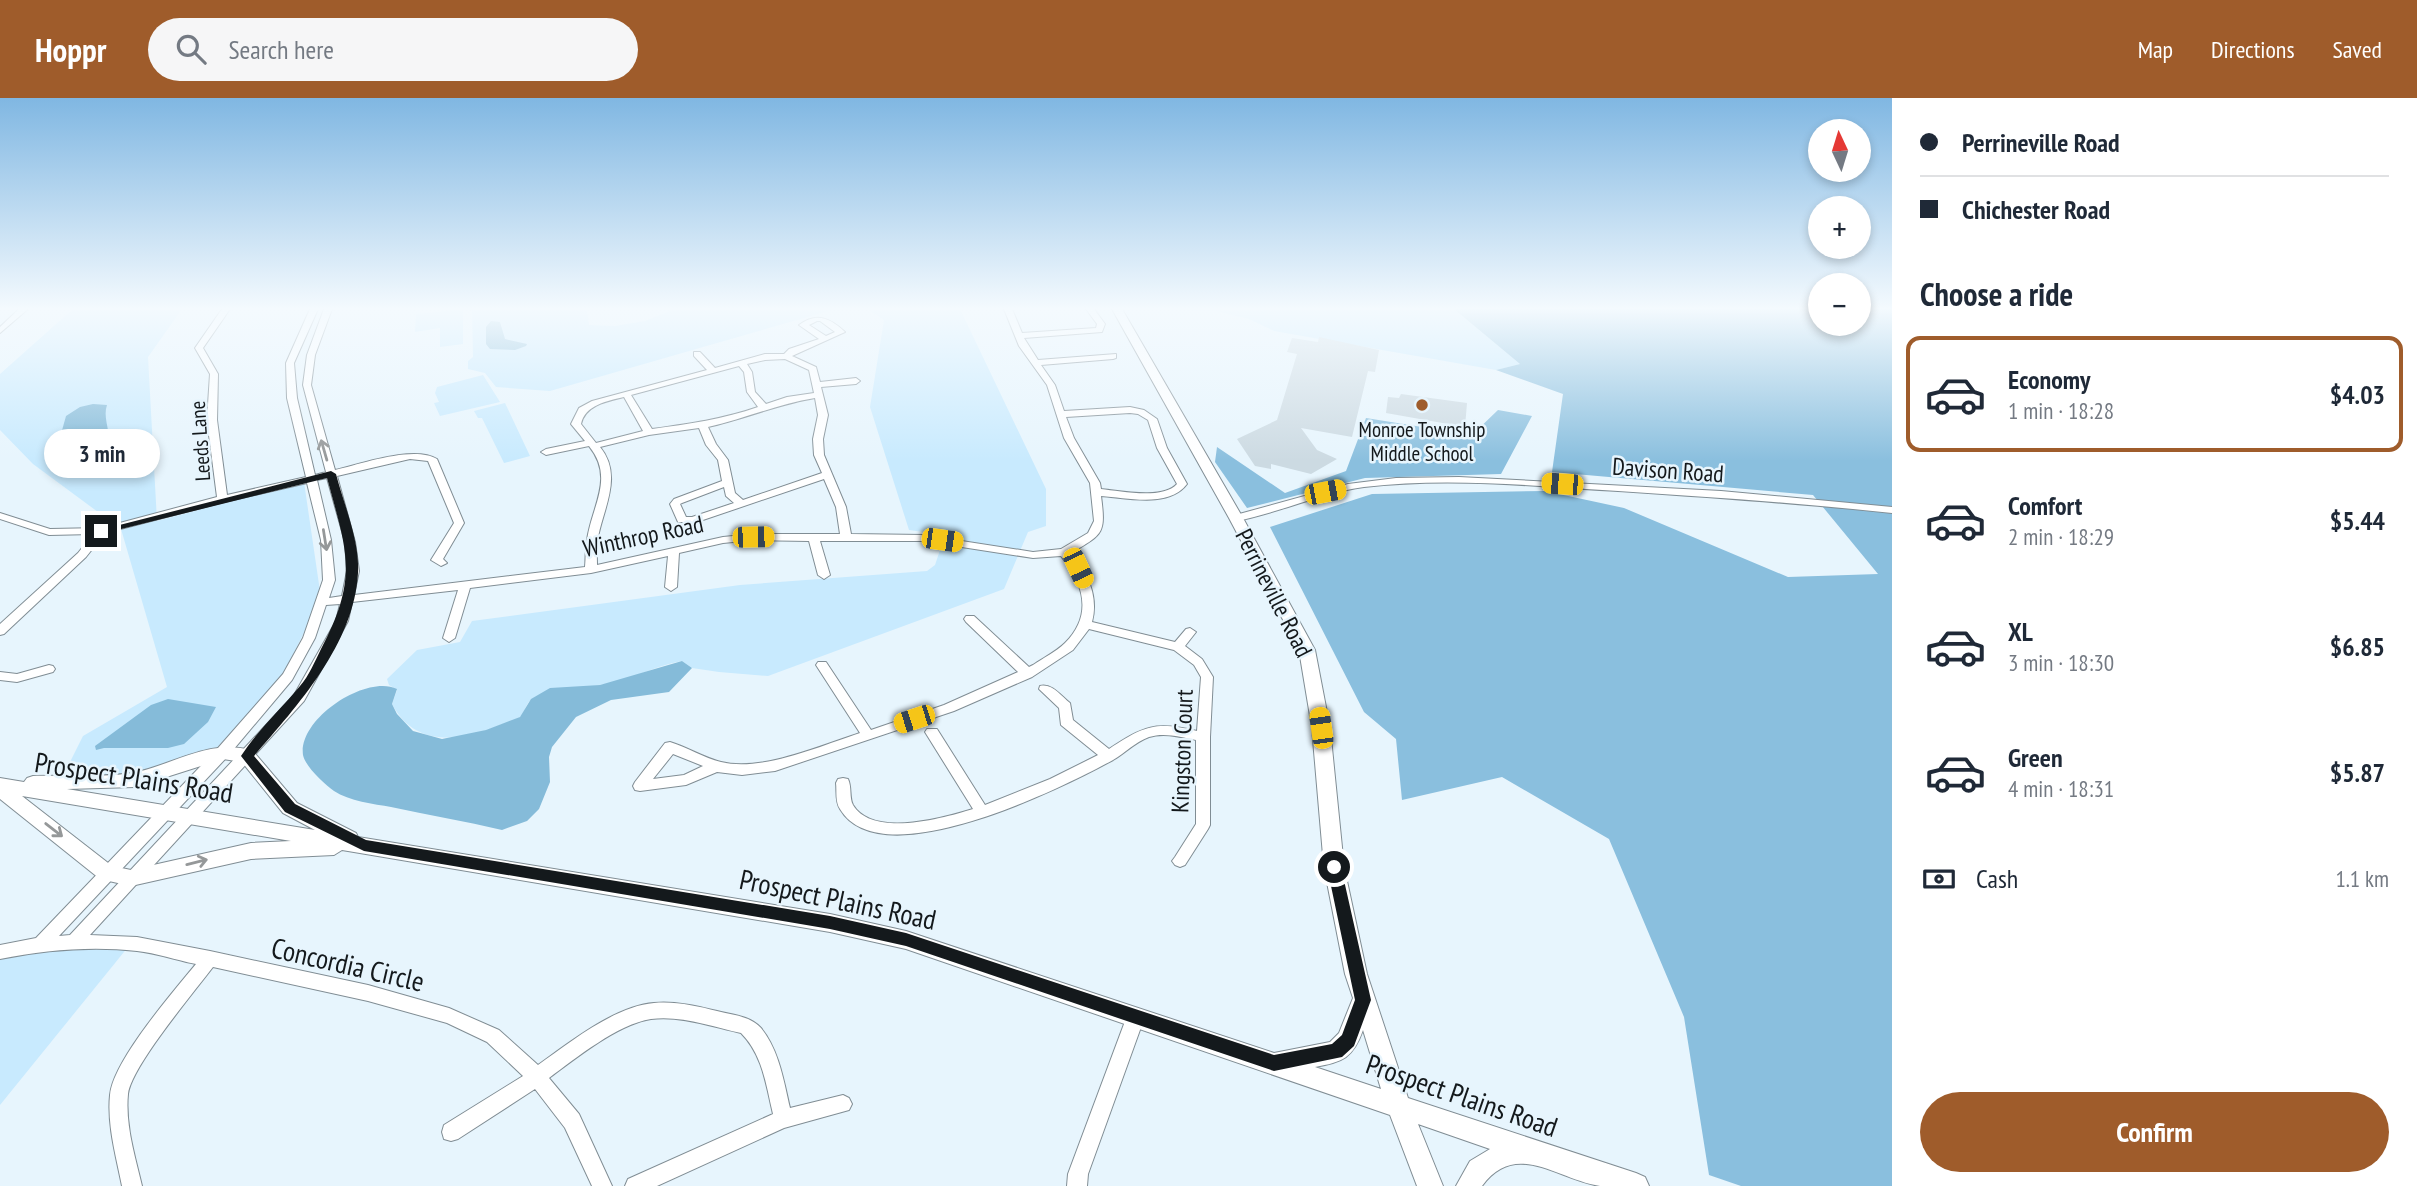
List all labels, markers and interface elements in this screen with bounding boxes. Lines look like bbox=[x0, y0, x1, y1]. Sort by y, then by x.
search box bbox=[148, 18, 638, 81]
text: Hoppr bbox=[35, 28, 106, 71]
icon: search bbox=[172, 30, 210, 68]
text: Search here bbox=[228, 33, 334, 66]
text: Map bbox=[2138, 34, 2173, 65]
text: Directions bbox=[2211, 34, 2295, 65]
text: Saved bbox=[2333, 34, 2382, 65]
north arrow bbox=[1808, 119, 1871, 182]
map controls bbox=[1808, 119, 1871, 336]
text: Perrineville Road bbox=[1962, 126, 2120, 159]
text: Chichester Road bbox=[1962, 193, 2110, 226]
button: + bbox=[1808, 196, 1871, 259]
button: − bbox=[1808, 273, 1871, 336]
text: Choose a ride bbox=[1920, 273, 2073, 315]
icon: car bbox=[1924, 363, 1987, 426]
text: Economy bbox=[2008, 363, 2090, 396]
text: $4.03 bbox=[2330, 378, 2385, 411]
text: 1 min · 18:28 bbox=[2008, 396, 2114, 425]
marker: Monroe Township Middle School bbox=[1414, 397, 1430, 413]
street label: Leeds Lane bbox=[184, 400, 216, 482]
place label: Monroe Township Middle School bbox=[1359, 416, 1485, 467]
callout: 3 min bbox=[43, 430, 159, 478]
text: 3 min bbox=[79, 439, 125, 468]
one-way arrow bbox=[317, 439, 330, 461]
street label: Davison Road bbox=[1611, 451, 1725, 489]
car bbox=[1541, 472, 1584, 496]
car bbox=[1303, 478, 1348, 506]
icon: car bbox=[1924, 489, 1987, 552]
text: Comfort bbox=[2008, 489, 2082, 522]
text: $5.44 bbox=[2330, 504, 2385, 537]
street label: Winthrop Road bbox=[580, 508, 706, 564]
route end bbox=[85, 515, 117, 547]
text: 2 min · 18:29 bbox=[2008, 522, 2114, 551]
street label: Perrineville Road bbox=[1228, 524, 1320, 662]
car bbox=[732, 526, 775, 548]
car bbox=[920, 527, 965, 553]
one-way arrow bbox=[319, 528, 332, 551]
car bbox=[1060, 545, 1097, 591]
icon: car bbox=[1924, 615, 1987, 678]
text: XL bbox=[2008, 615, 2033, 648]
text: $6.85 bbox=[2330, 630, 2385, 663]
text: 3 min · 18:30 bbox=[2008, 648, 2114, 677]
street label: Kingston Court bbox=[1164, 688, 1200, 813]
car bbox=[891, 703, 938, 735]
car bbox=[1308, 706, 1335, 750]
icon: car bbox=[1924, 741, 1987, 804]
text: Green bbox=[2008, 741, 2063, 774]
street label: Prospect Plains Road bbox=[32, 743, 236, 811]
text: $5.87 bbox=[2330, 756, 2385, 789]
text: 4 min · 18:31 bbox=[2008, 774, 2114, 803]
one-way arrow bbox=[44, 823, 63, 838]
route start bbox=[1318, 851, 1350, 883]
one-way arrow bbox=[186, 855, 208, 868]
street label: Prospect Plains Road bbox=[736, 860, 940, 938]
icon: cash bbox=[1920, 860, 1958, 898]
text: Cash bbox=[1976, 862, 2018, 895]
text: 1.1 km bbox=[2335, 864, 2389, 893]
street label: Concordia Circle bbox=[268, 928, 428, 1000]
street label: Prospect Plains Road bbox=[1361, 1045, 1563, 1145]
button: Confirm bbox=[1920, 1092, 2389, 1172]

